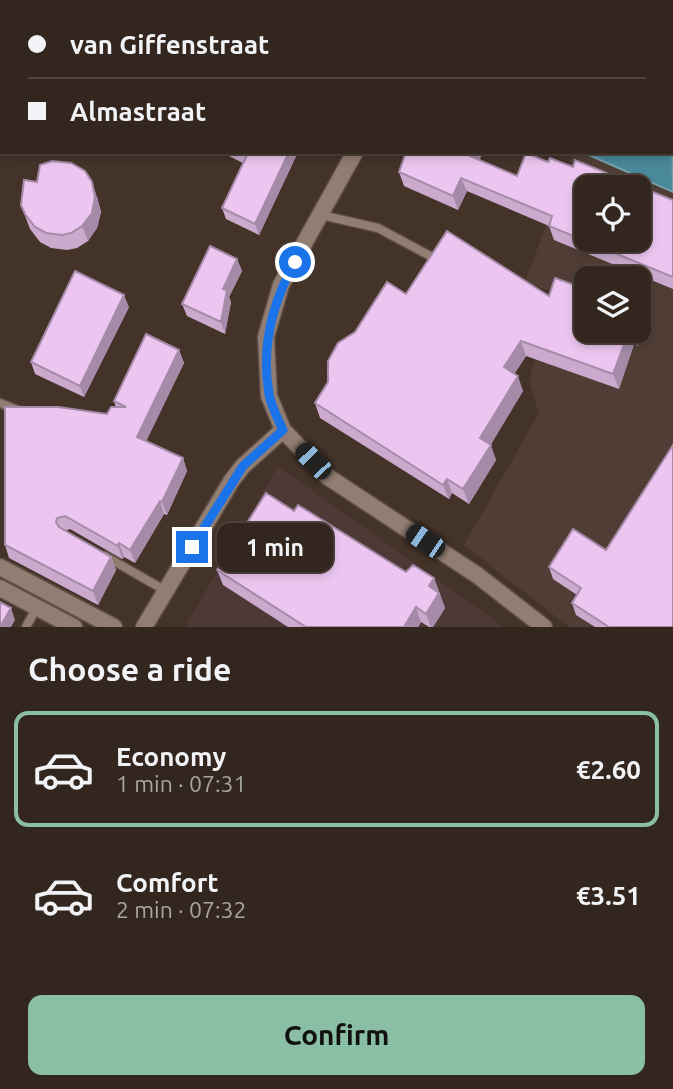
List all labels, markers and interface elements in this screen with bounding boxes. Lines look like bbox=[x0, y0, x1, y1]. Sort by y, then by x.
text: van Giffenstraat bbox=[70, 30, 269, 59]
text: Almastraat bbox=[70, 97, 206, 126]
map controls bbox=[574, 175, 651, 343]
button: locate bbox=[574, 175, 651, 252]
route start bbox=[279, 246, 311, 278]
button: layers bbox=[574, 266, 651, 343]
car bbox=[291, 439, 336, 483]
car bbox=[402, 521, 449, 561]
callout: 1 min bbox=[216, 522, 332, 572]
route end bbox=[176, 531, 208, 563]
text: 1 min bbox=[246, 535, 304, 560]
text: Choose a ride bbox=[28, 651, 231, 687]
icon: car bbox=[32, 738, 95, 801]
text: Economy bbox=[116, 742, 226, 771]
text: €2.60 bbox=[576, 755, 641, 784]
text: 1 min · 07:31 bbox=[116, 771, 247, 796]
icon: car bbox=[32, 864, 95, 927]
text: Comfort bbox=[116, 868, 219, 897]
text: €3.51 bbox=[576, 881, 641, 910]
text: 2 min · 07:32 bbox=[116, 897, 247, 922]
button: Confirm bbox=[28, 995, 645, 1075]

